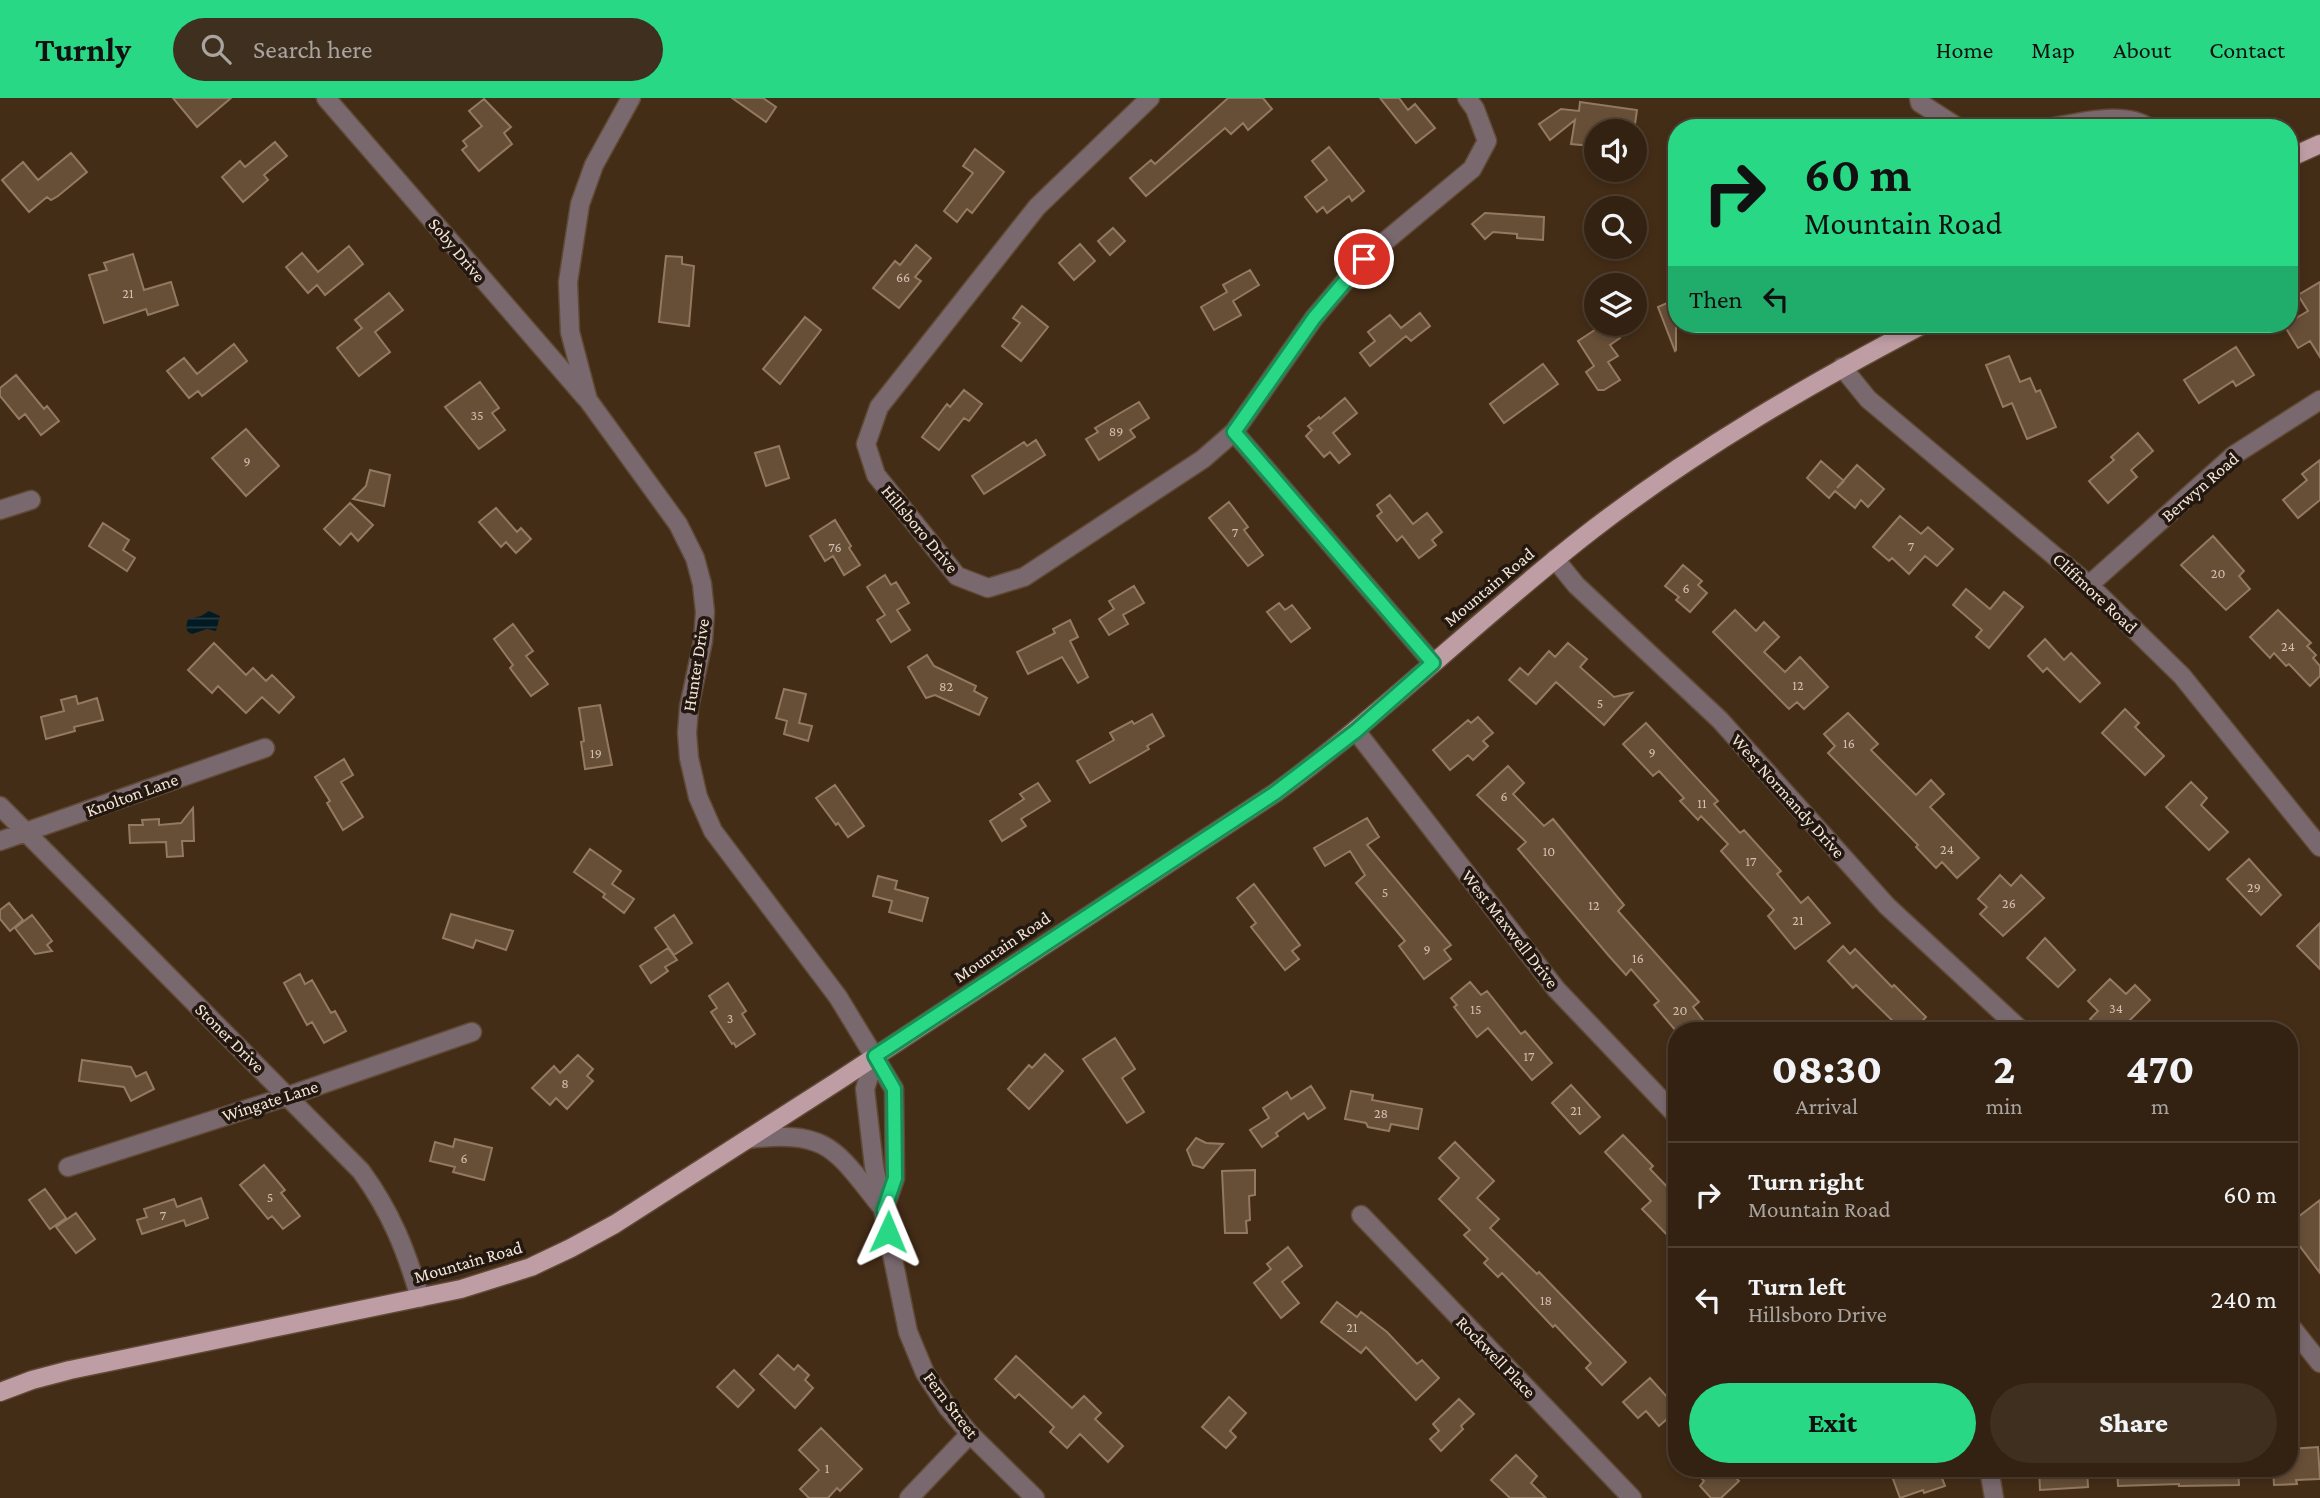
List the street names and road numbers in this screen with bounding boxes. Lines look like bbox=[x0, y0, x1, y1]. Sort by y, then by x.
street label: Soby Drive bbox=[424, 214, 490, 286]
street label: Berwyn Road bbox=[2157, 448, 2243, 526]
street label: Hillsboro Drive bbox=[877, 481, 963, 577]
street label: Mountain Road bbox=[1440, 543, 1539, 631]
street label: Cliffmore Road bbox=[2049, 549, 2142, 637]
street label: Hunter Drive bbox=[679, 617, 713, 713]
street label: West Normandy Drive bbox=[1727, 730, 1849, 862]
street label: Knolton Lane bbox=[83, 769, 181, 821]
street label: West Maxwell Drive bbox=[1458, 866, 1562, 992]
street label: Mountain Road bbox=[950, 907, 1054, 986]
street label: Stoner Drive bbox=[191, 999, 269, 1077]
street label: Wingate Lane bbox=[220, 1076, 321, 1126]
street label: Mountain Road bbox=[412, 1237, 525, 1287]
street label: Rockwell Place bbox=[1452, 1312, 1540, 1402]
street label: Fern Street bbox=[920, 1368, 983, 1443]

